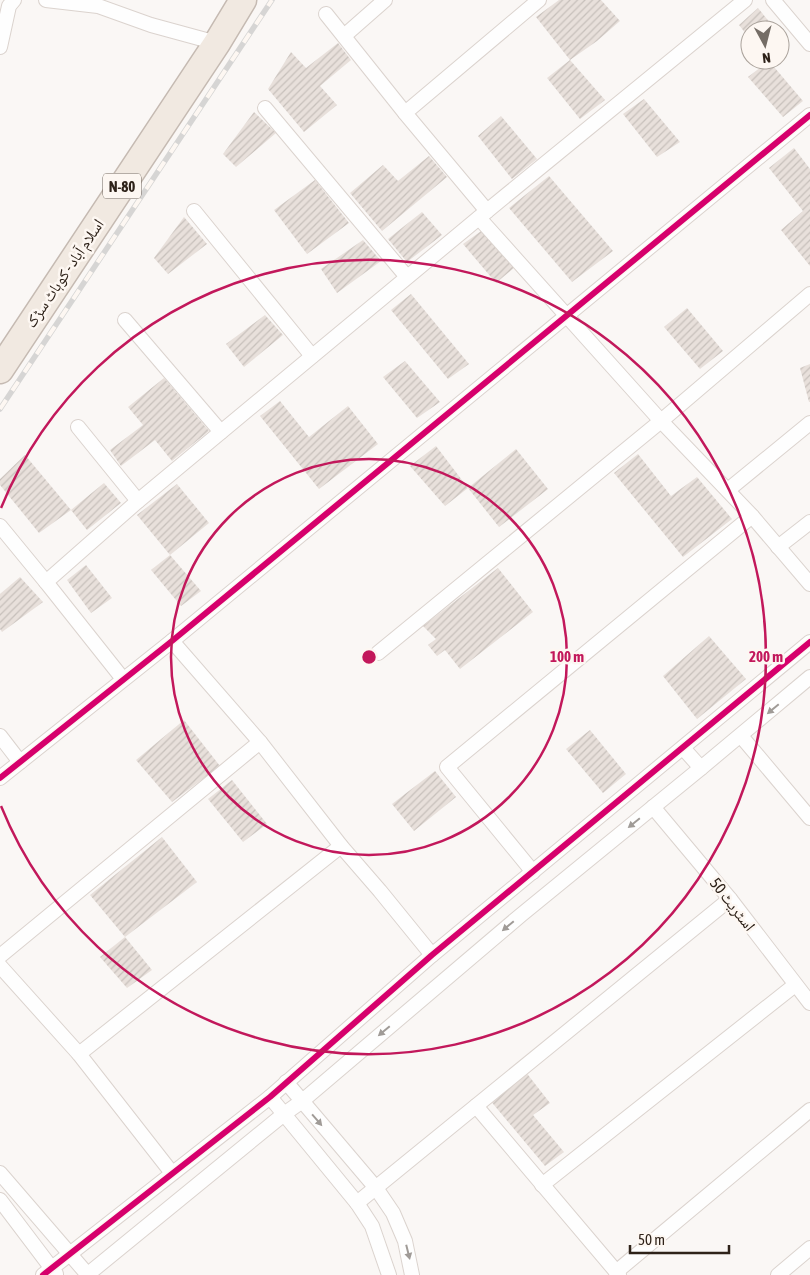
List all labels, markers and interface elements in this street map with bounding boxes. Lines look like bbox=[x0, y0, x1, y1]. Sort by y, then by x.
north arrow bbox=[740, 20, 790, 70]
text: N bbox=[762, 49, 772, 66]
road number: N-80 bbox=[103, 174, 141, 198]
street label: اسلام آباد - کوہاٹ سڑک bbox=[21, 215, 109, 332]
centre of rings bbox=[360, 648, 378, 666]
text: 100 m bbox=[550, 648, 584, 665]
text: 200 m bbox=[749, 648, 783, 665]
one-way arrow bbox=[767, 703, 780, 714]
one-way arrow bbox=[627, 817, 640, 828]
street label: اسٹریٹ 50 bbox=[706, 874, 759, 935]
one-way arrow bbox=[502, 920, 515, 931]
one-way arrow bbox=[379, 1025, 391, 1037]
one-way arrow bbox=[311, 1113, 322, 1126]
scale bar bbox=[630, 1222, 729, 1254]
text: 50 m bbox=[638, 1231, 665, 1248]
one-way arrow bbox=[404, 1244, 412, 1259]

